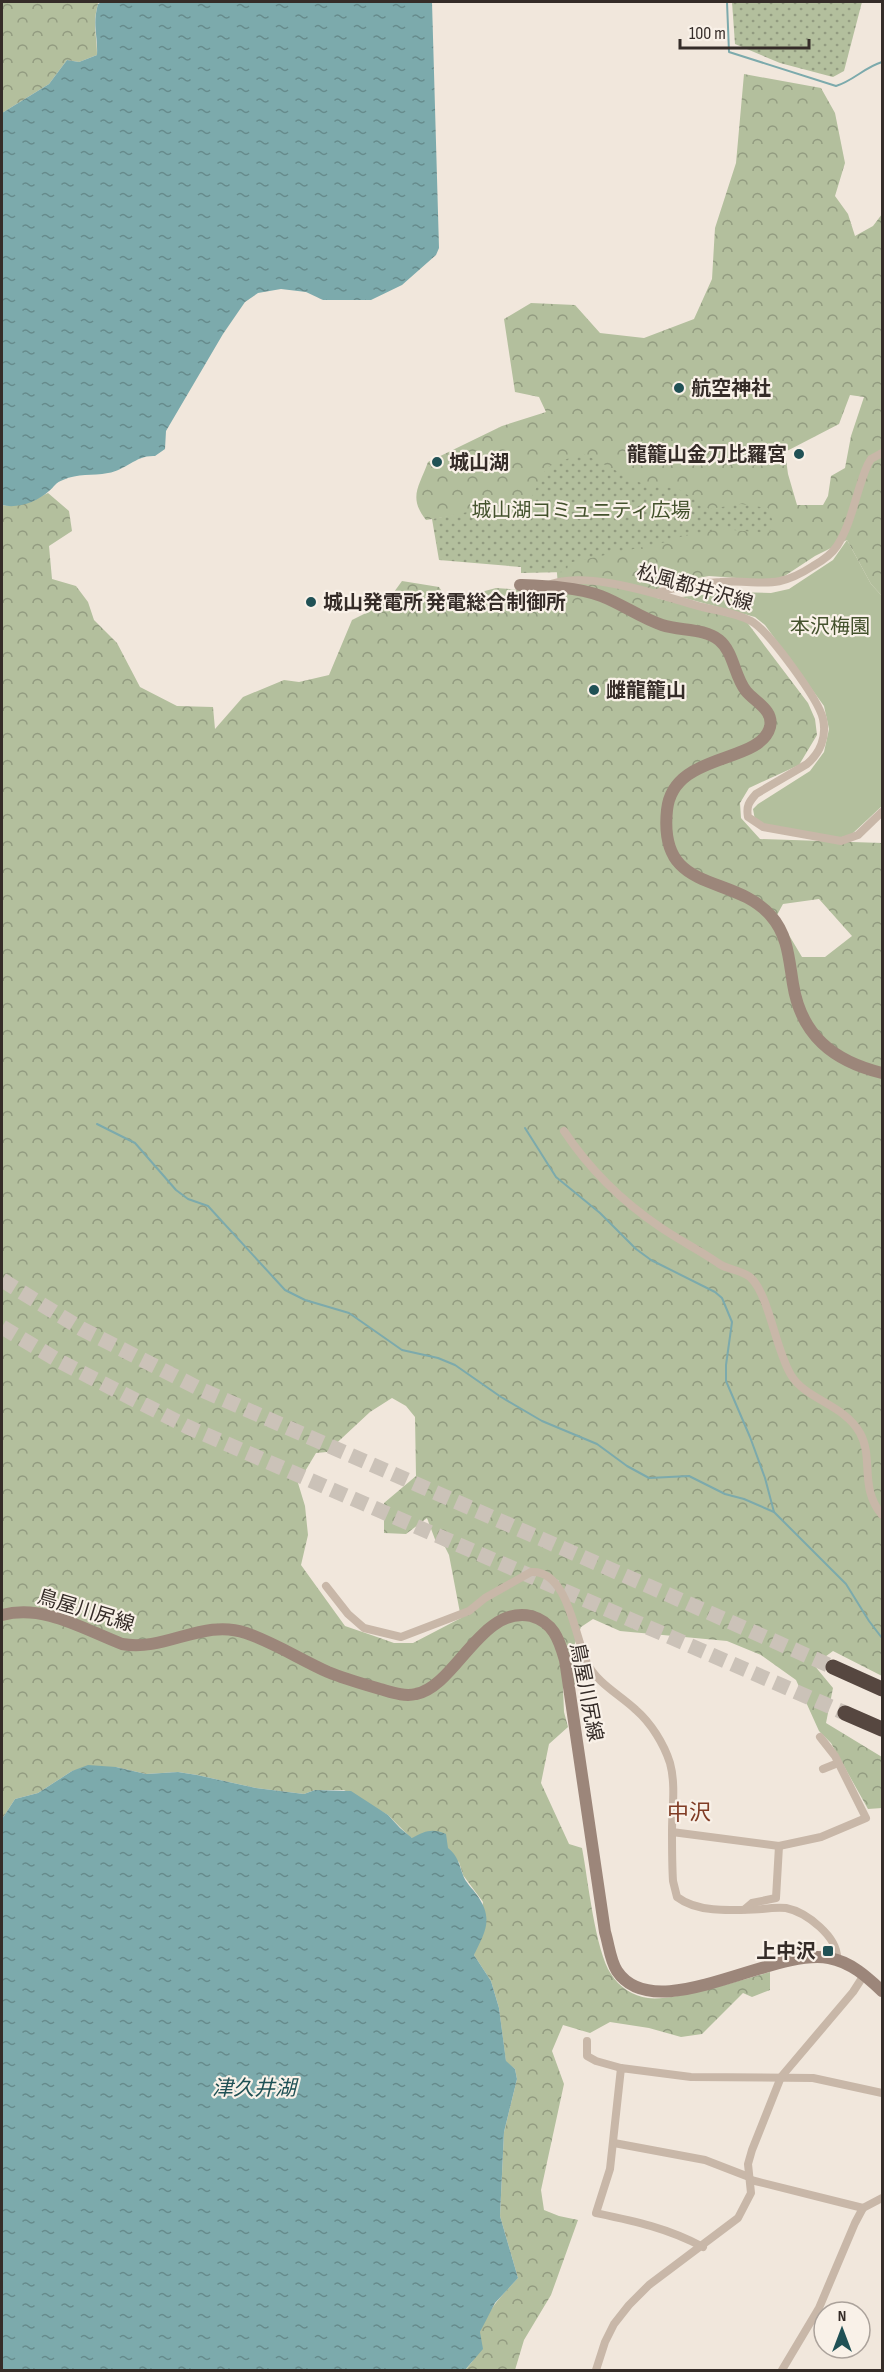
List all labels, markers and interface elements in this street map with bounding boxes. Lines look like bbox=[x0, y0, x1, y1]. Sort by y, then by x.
scale bar bbox=[680, 12, 809, 50]
text: 100 m bbox=[689, 23, 726, 44]
place label: 航空神社 bbox=[691, 377, 771, 401]
marker: 航空神社 bbox=[672, 381, 686, 395]
place label: 龍籠山金刀比羅宮 bbox=[627, 443, 787, 467]
marker: 龍籠山金刀比羅宮 bbox=[792, 447, 806, 461]
place label: 城山湖 bbox=[449, 451, 509, 475]
marker: 城山湖 bbox=[430, 455, 444, 469]
park label: 城山湖コミュニティ広場 bbox=[472, 499, 690, 523]
street label: 松風都井沢線 bbox=[634, 560, 756, 616]
place label: 城山発電所 発電総合制御所 bbox=[323, 591, 566, 615]
marker: 城山発電所 発電総合制御所 bbox=[304, 595, 318, 609]
park label: 本沢梅園 bbox=[790, 615, 870, 639]
place label: 雌龍籠山 bbox=[606, 679, 686, 703]
marker: 雌龍籠山 bbox=[587, 683, 601, 697]
street label: 鳥屋川尻線 bbox=[34, 1585, 137, 1637]
street label: 鳥屋川尻線 bbox=[565, 1641, 607, 1744]
district label: 中沢 bbox=[667, 1800, 711, 1827]
place label: 上中沢 bbox=[756, 1940, 816, 1964]
marker: 上中沢 bbox=[821, 1944, 835, 1958]
water label: 津久井湖 bbox=[212, 2076, 299, 2101]
north arrow bbox=[812, 2300, 872, 2360]
text: N bbox=[838, 2307, 846, 2326]

